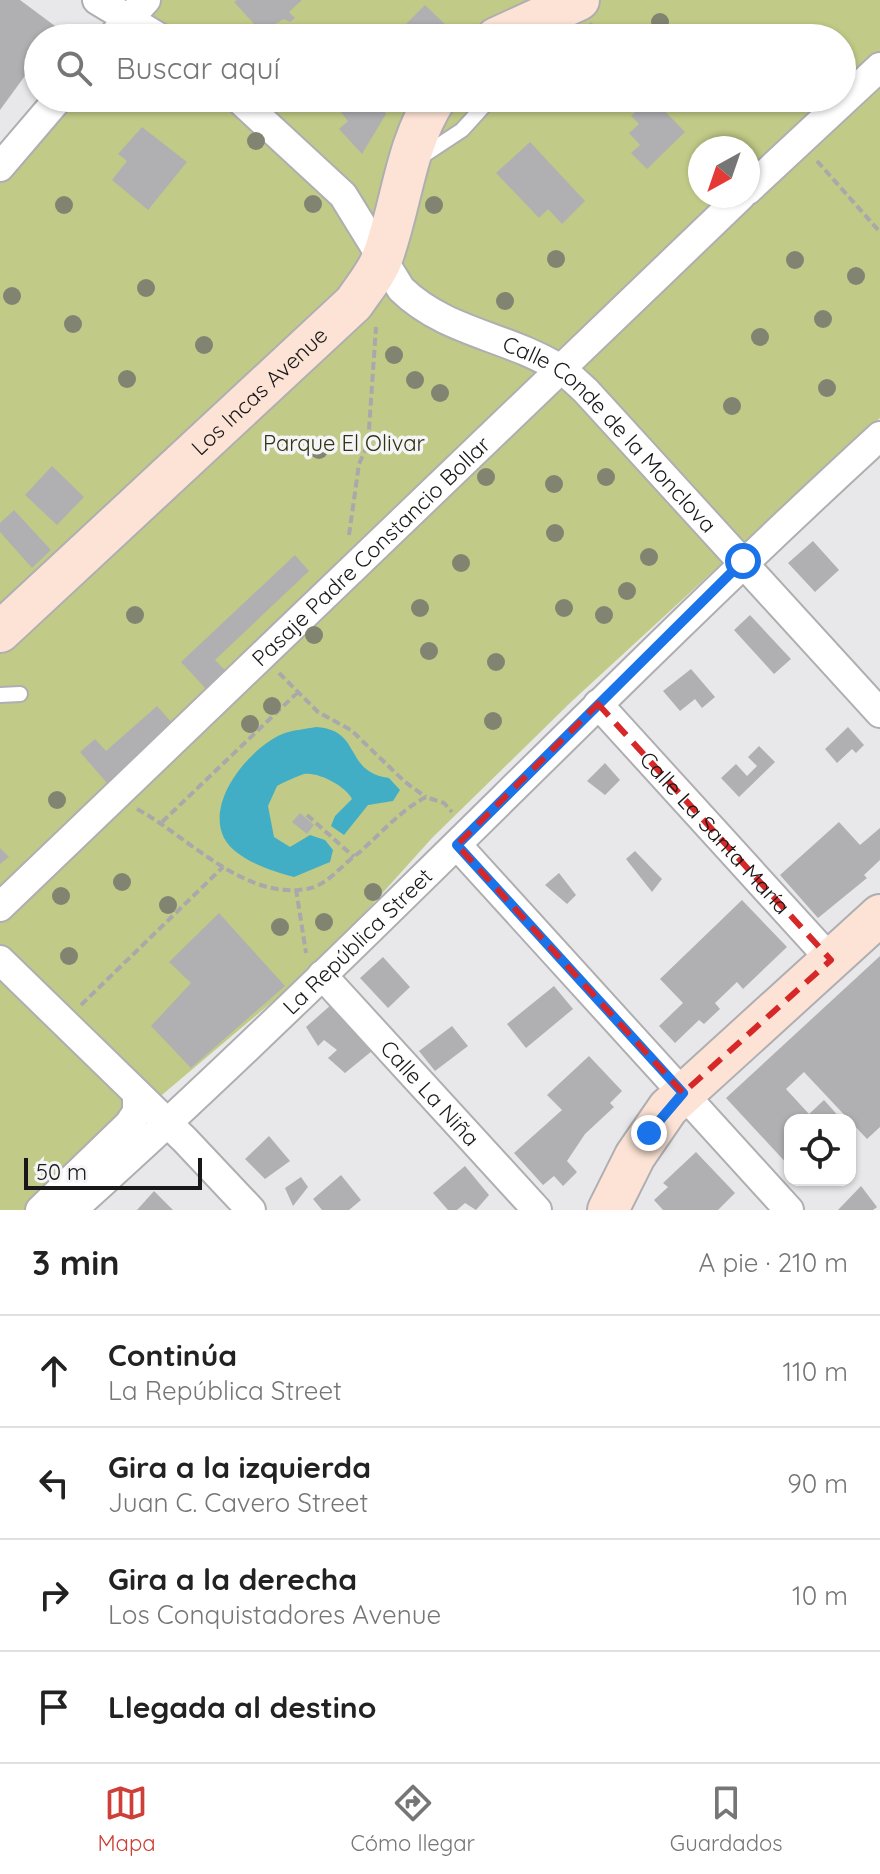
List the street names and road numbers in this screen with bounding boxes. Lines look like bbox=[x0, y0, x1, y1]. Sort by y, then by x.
street label: Los Incas Avenue bbox=[185, 321, 333, 461]
street label: Calle Conde de la Monclova bbox=[499, 330, 722, 538]
street label: Pasaje Padre Constancio Bollar bbox=[246, 430, 496, 672]
street label: Calle La Santa María bbox=[634, 745, 796, 920]
street label: La República Street bbox=[277, 862, 438, 1020]
street label: Calle La Niña bbox=[374, 1034, 486, 1152]

